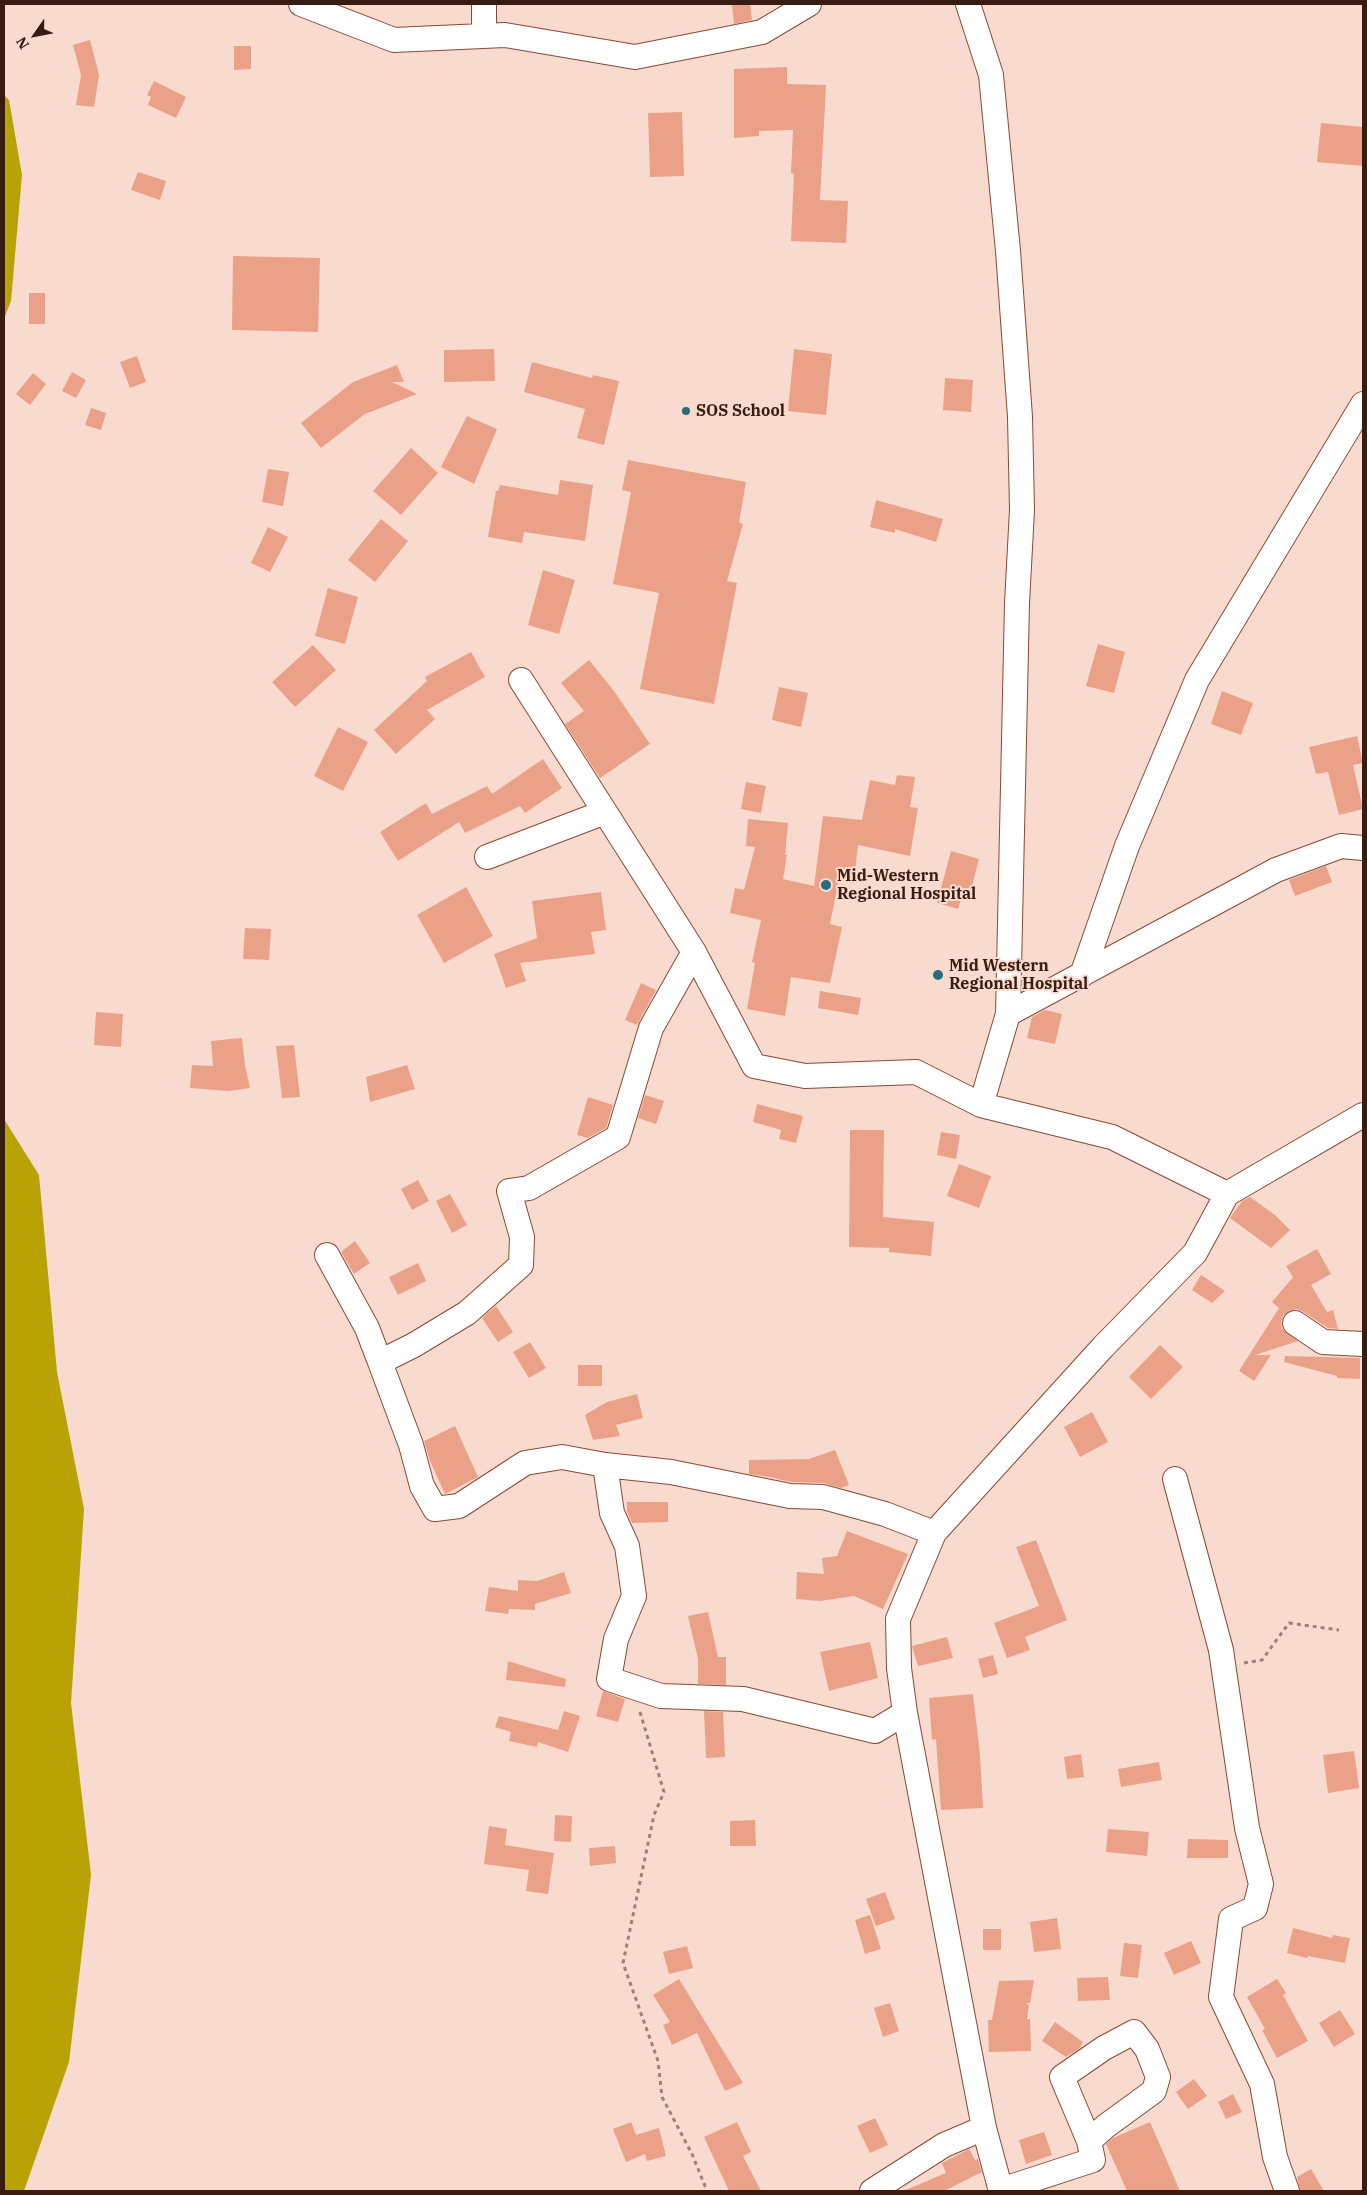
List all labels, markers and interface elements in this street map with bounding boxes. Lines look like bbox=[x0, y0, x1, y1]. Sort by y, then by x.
north arrow bbox=[10, 10, 60, 60]
text: N bbox=[12, 34, 33, 53]
place label: SOS School bbox=[696, 401, 785, 421]
marker: SOS School bbox=[680, 405, 692, 417]
place label: Mid-Western Regional Hospital bbox=[837, 866, 976, 904]
marker: Mid-Western Regional Hospital bbox=[819, 878, 833, 892]
place label: Mid Western Regional Hospital bbox=[949, 956, 1088, 994]
marker: Mid Western Regional Hospital bbox=[931, 968, 945, 982]

